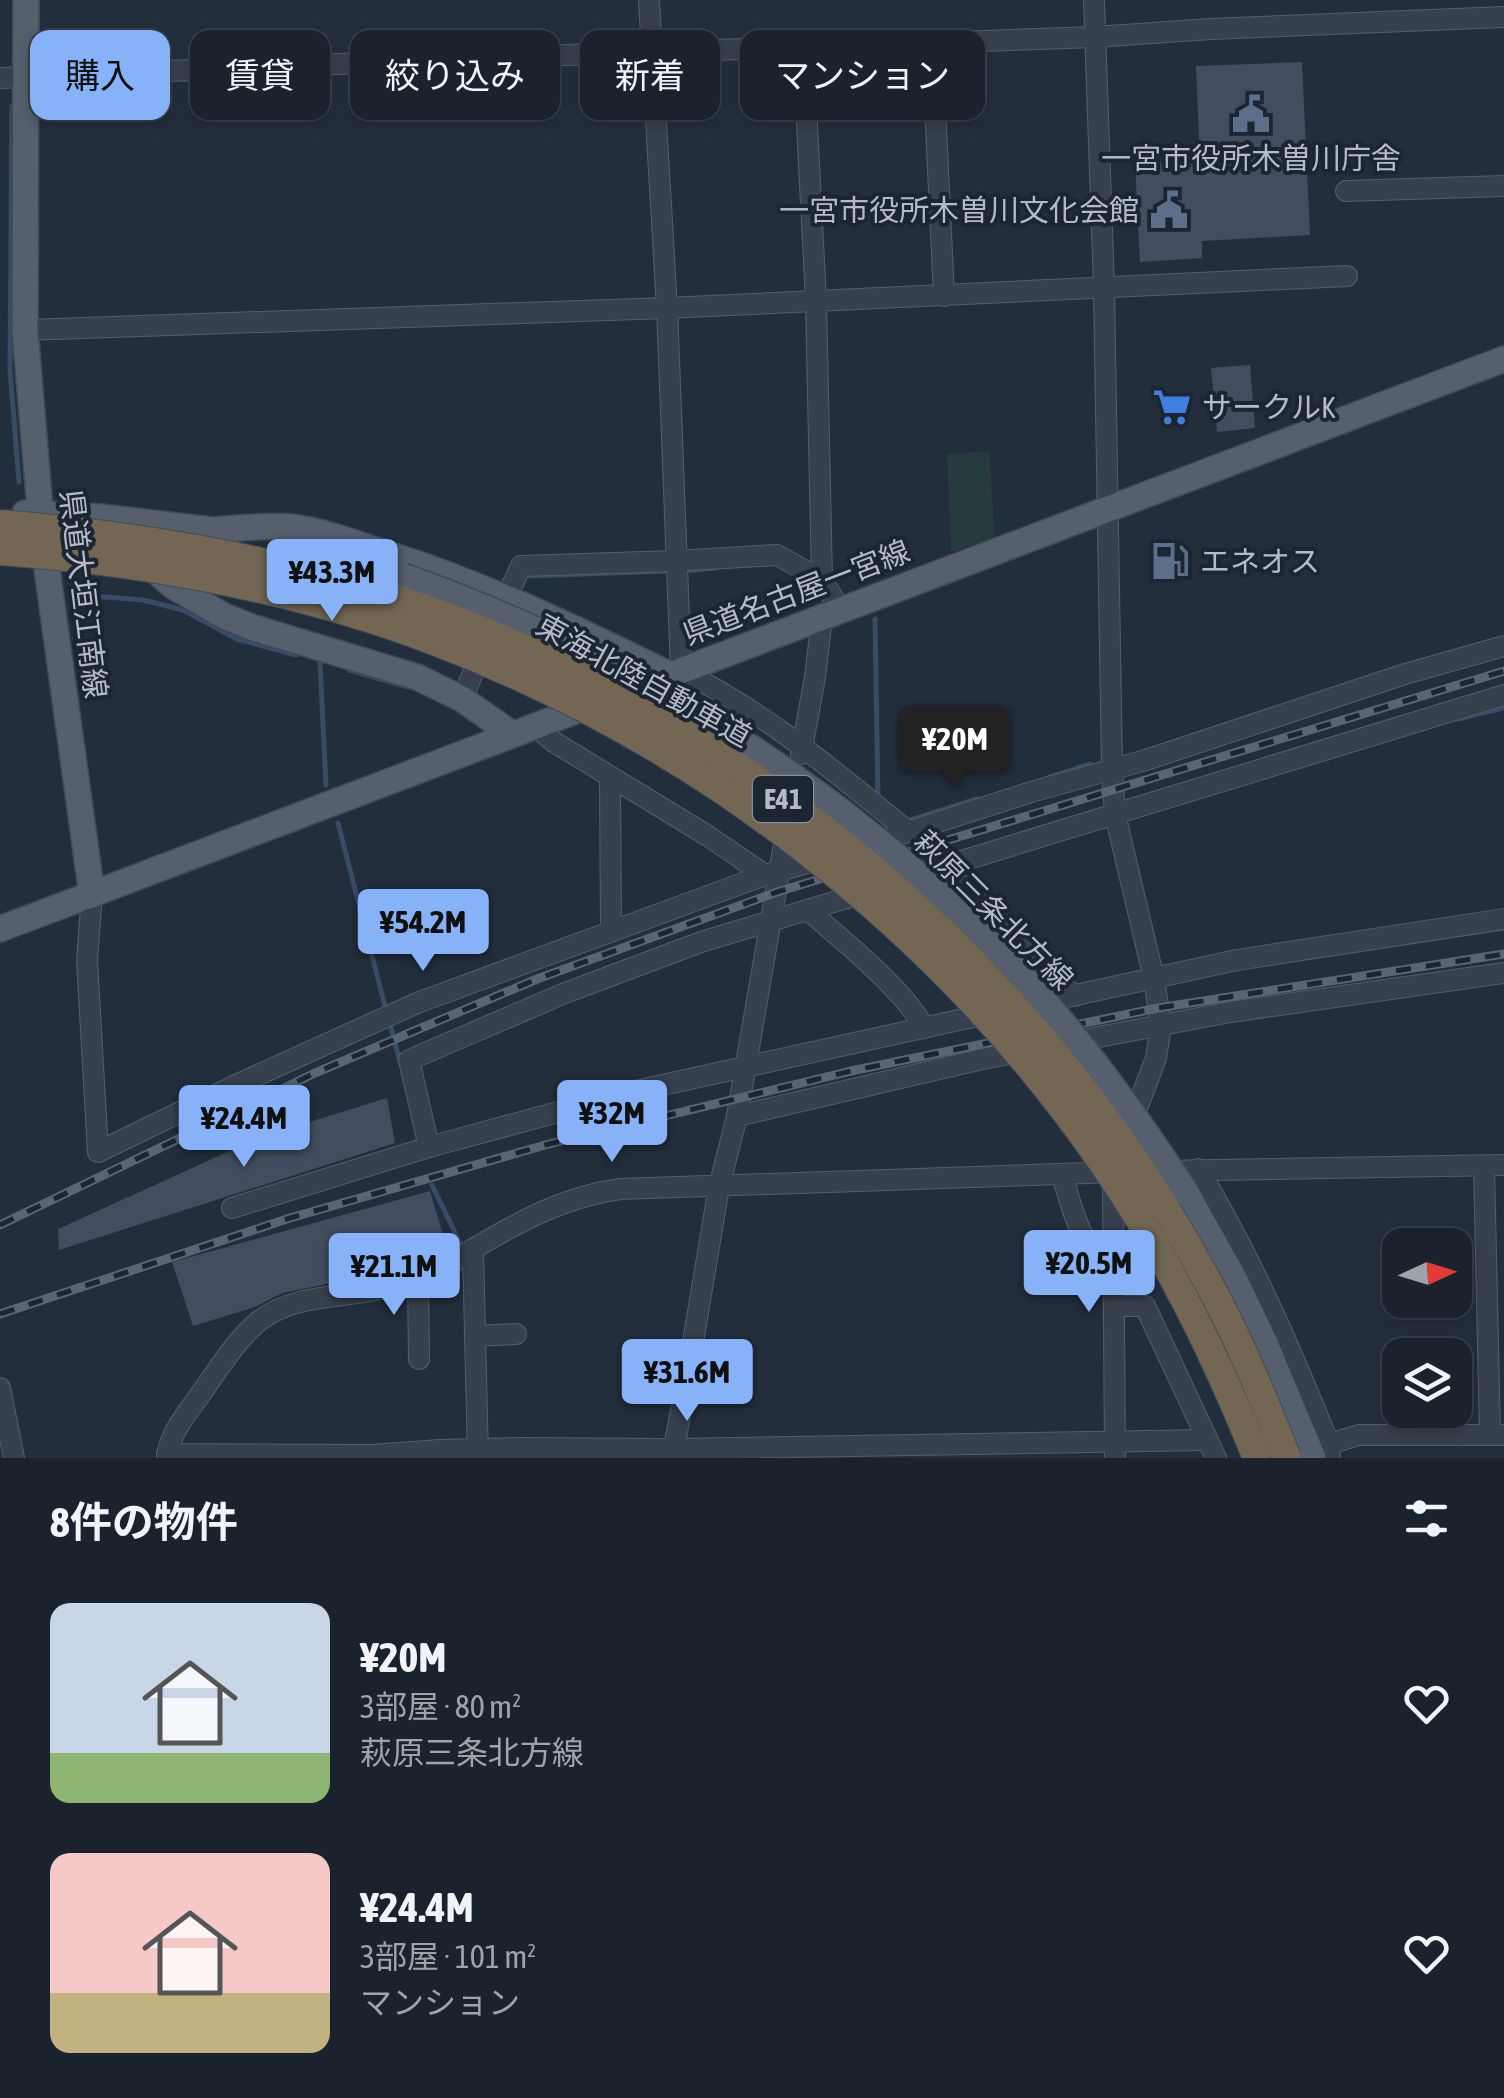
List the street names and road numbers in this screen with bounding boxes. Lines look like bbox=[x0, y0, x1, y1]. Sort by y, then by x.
street label: 県道大垣江南線 bbox=[54, 488, 114, 700]
street label: 県道名古屋一宮線 bbox=[678, 533, 914, 651]
street label: 東海北陸自動車道 bbox=[531, 607, 757, 753]
road number: E41 bbox=[753, 776, 813, 822]
street label: 萩原三条北方線 bbox=[908, 824, 1080, 996]

